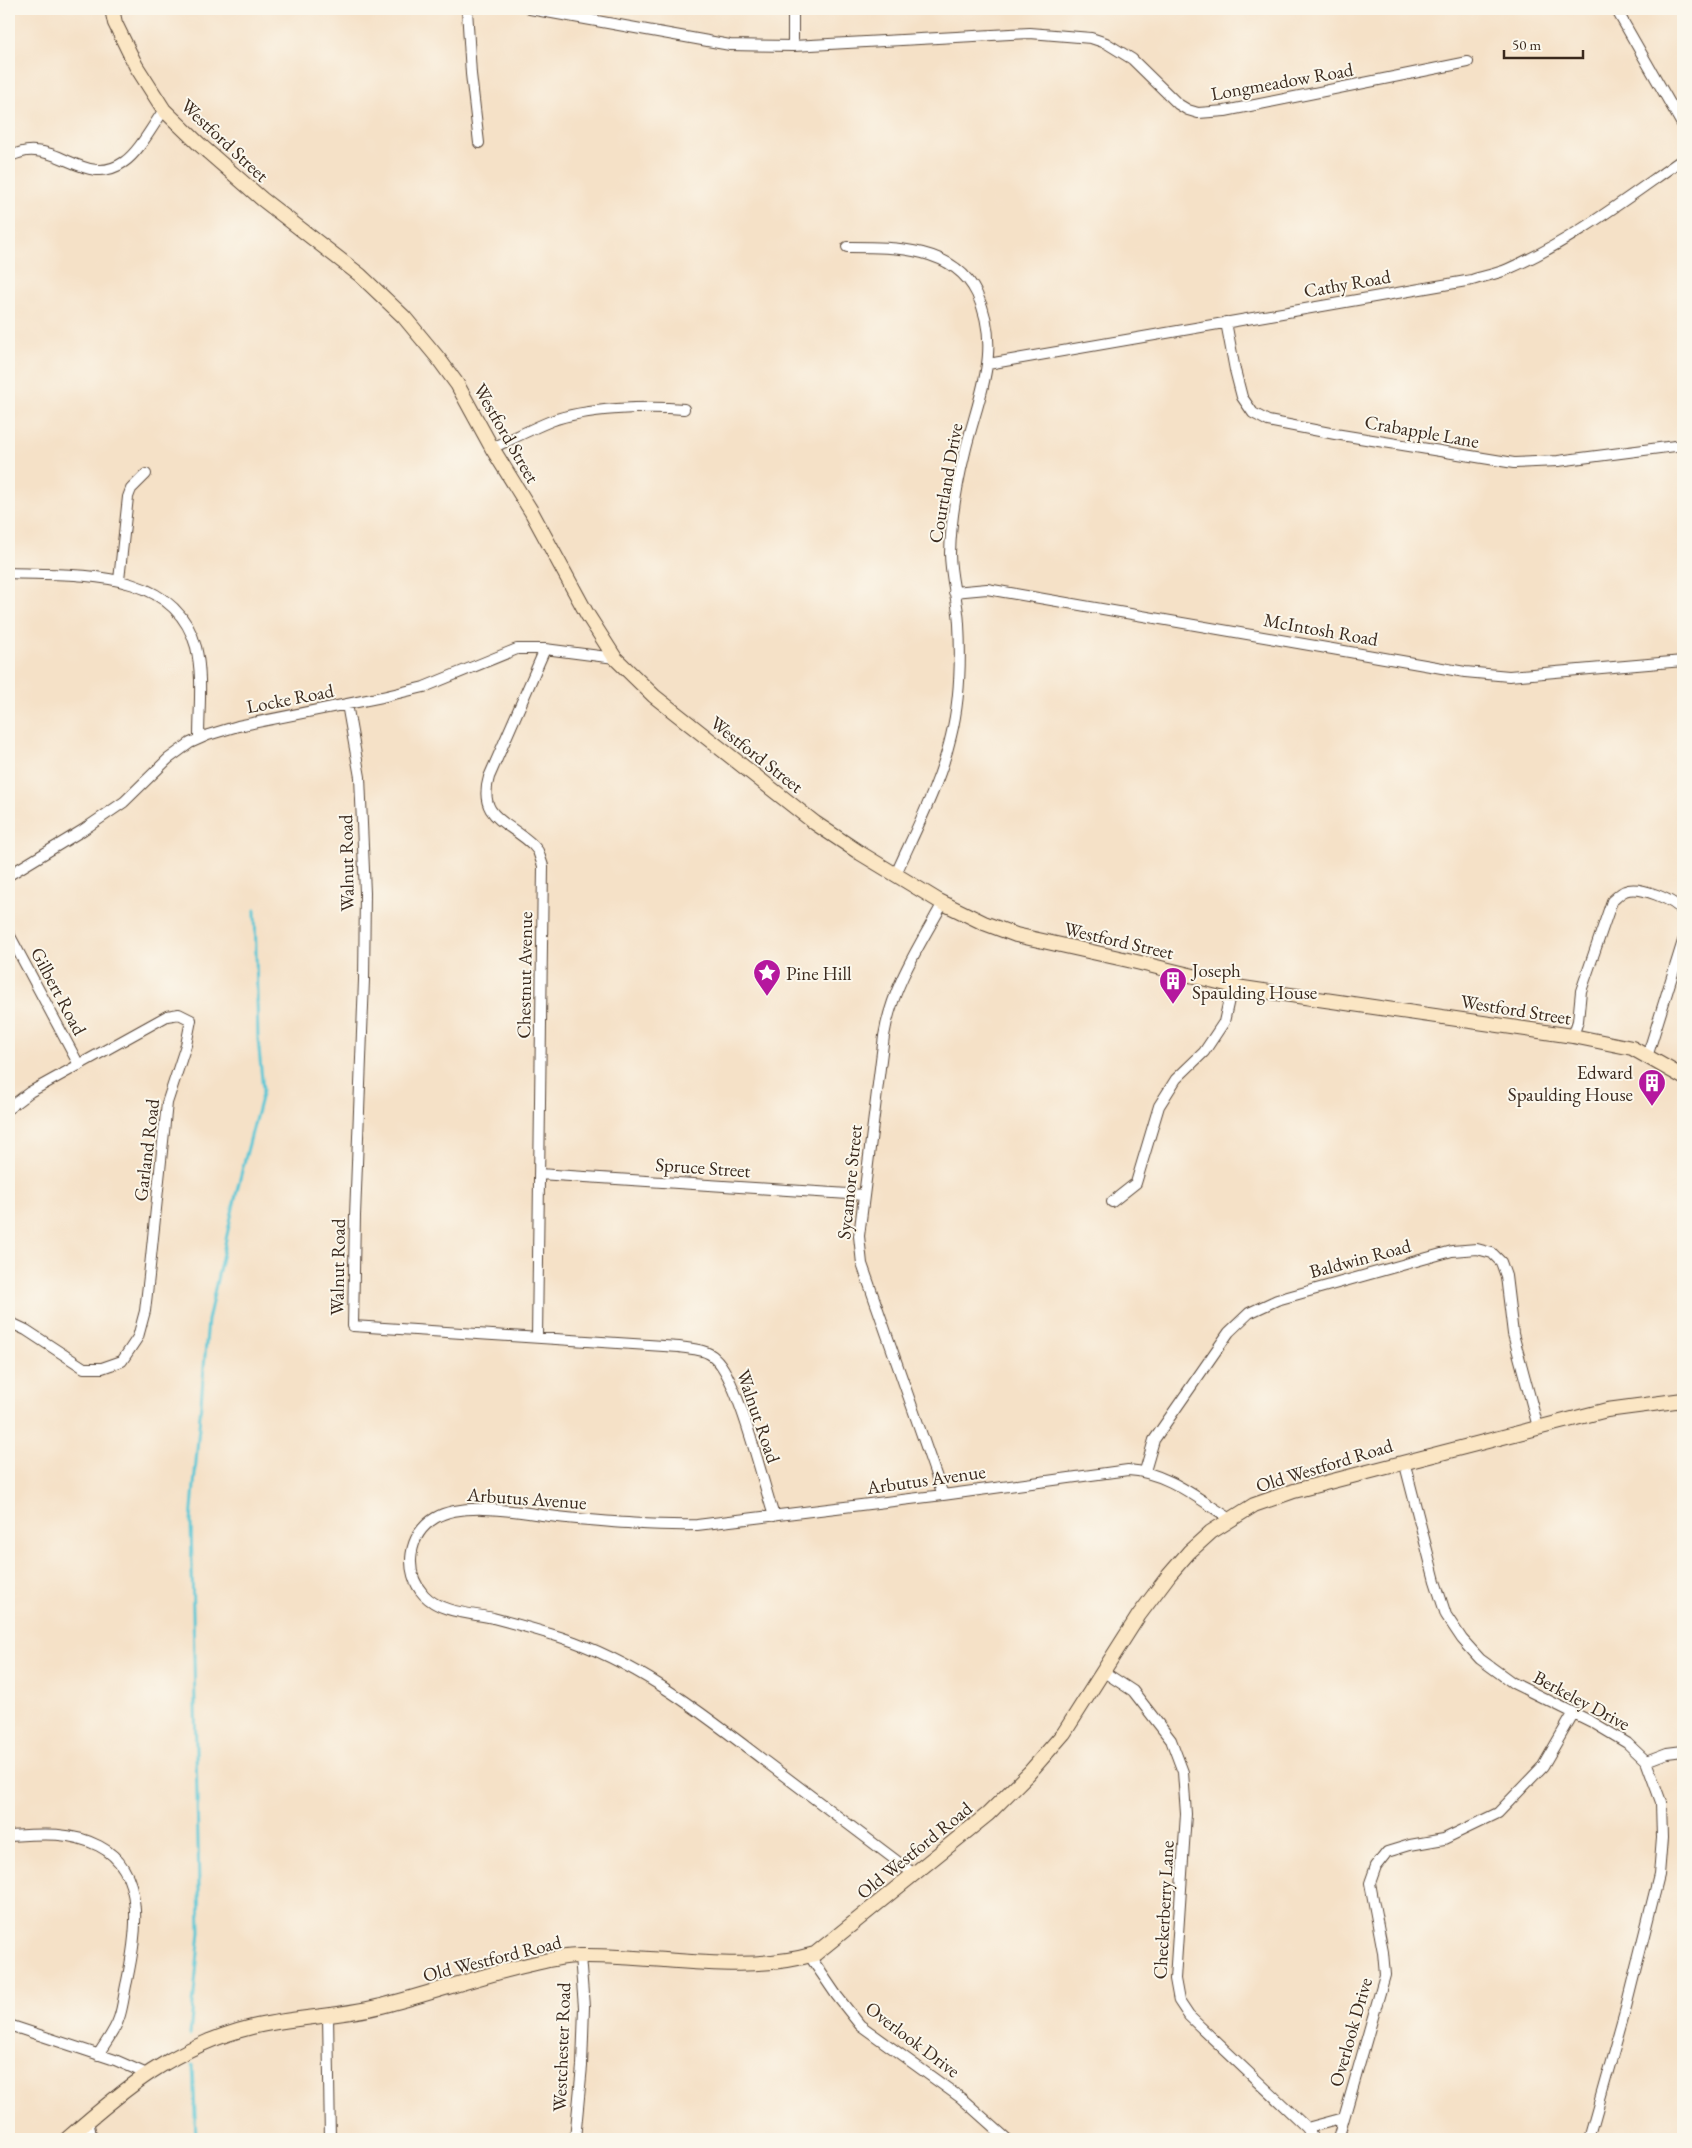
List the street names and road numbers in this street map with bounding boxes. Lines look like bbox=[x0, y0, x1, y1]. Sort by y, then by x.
street label: Longmeadow Road bbox=[1209, 57, 1355, 106]
street label: Westford Street bbox=[175, 93, 274, 188]
street label: Cathy Road bbox=[1302, 263, 1393, 303]
street label: Westford Street bbox=[468, 379, 545, 488]
street label: Crabapple Lane bbox=[1363, 409, 1481, 454]
street label: Courtland Drive bbox=[923, 421, 968, 545]
street label: McIntosh Road bbox=[1262, 607, 1380, 652]
street label: Locke Road bbox=[244, 678, 336, 719]
street label: Westford Street bbox=[705, 710, 808, 799]
street label: Walnut Road bbox=[333, 814, 360, 912]
street label: Chestnut Avenue bbox=[511, 911, 538, 1039]
street label: Westford Street bbox=[1062, 916, 1176, 965]
street label: Gilbert Road bbox=[25, 943, 92, 1040]
street label: Westford Street bbox=[1459, 988, 1573, 1031]
street label: Garland Road bbox=[128, 1097, 165, 1203]
street label: Sycamore Street bbox=[831, 1123, 868, 1241]
street label: Spruce Street bbox=[655, 1152, 751, 1183]
street label: Walnut Road bbox=[324, 1218, 351, 1316]
street label: Baldwin Road bbox=[1307, 1233, 1414, 1284]
street label: Walnut Road bbox=[731, 1366, 786, 1467]
street label: Old Westford Road bbox=[1253, 1433, 1396, 1498]
street label: Arbutus Avenue bbox=[864, 1459, 987, 1500]
street label: Arbutus Avenue bbox=[465, 1482, 588, 1515]
street label: Berkeley Drive bbox=[1529, 1665, 1634, 1736]
street label: Old Westford Road bbox=[851, 1796, 978, 1905]
street label: Checkerberry Lane bbox=[1147, 1840, 1180, 1980]
street label: Old Westford Road bbox=[420, 1929, 564, 1988]
street label: Overlook Drive bbox=[1323, 1975, 1378, 2090]
street label: Westchester Road bbox=[547, 1982, 576, 2112]
street label: Overlook Drive bbox=[860, 1996, 965, 2083]

